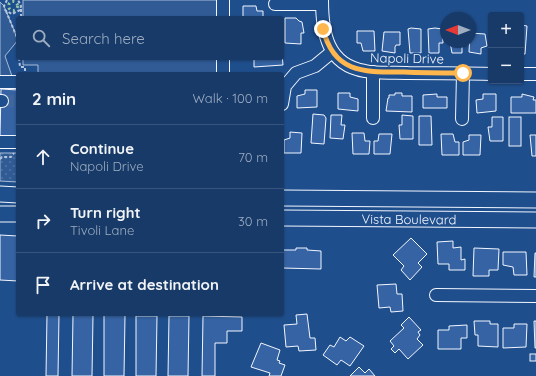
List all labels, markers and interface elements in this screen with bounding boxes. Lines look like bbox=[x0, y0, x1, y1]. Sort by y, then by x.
north arrow bbox=[440, 12, 476, 48]
map controls bbox=[488, 12, 524, 84]
button: + bbox=[488, 12, 524, 48]
search box bbox=[16, 16, 284, 60]
route end bbox=[314, 20, 332, 38]
icon: search bbox=[30, 27, 52, 49]
text: Search here bbox=[62, 29, 145, 48]
button: − bbox=[488, 48, 524, 84]
street label: Napoli Drive bbox=[370, 49, 444, 67]
route start bbox=[454, 64, 472, 82]
text: 2 min bbox=[32, 88, 76, 109]
text: Walk · 100 m bbox=[192, 90, 268, 106]
text: Continue bbox=[70, 139, 134, 158]
icon: ahead bbox=[32, 146, 54, 168]
text: 70 m bbox=[238, 149, 268, 165]
text: Napoli Drive bbox=[70, 158, 144, 174]
text: Turn right bbox=[70, 203, 141, 222]
icon: right bbox=[32, 210, 54, 232]
street label: Vista Boulevard bbox=[362, 211, 456, 227]
text: 30 m bbox=[238, 213, 268, 229]
text: Tivoli Lane bbox=[70, 222, 134, 238]
icon: arrive bbox=[32, 274, 54, 296]
text: Arrive at destination bbox=[70, 275, 219, 294]

